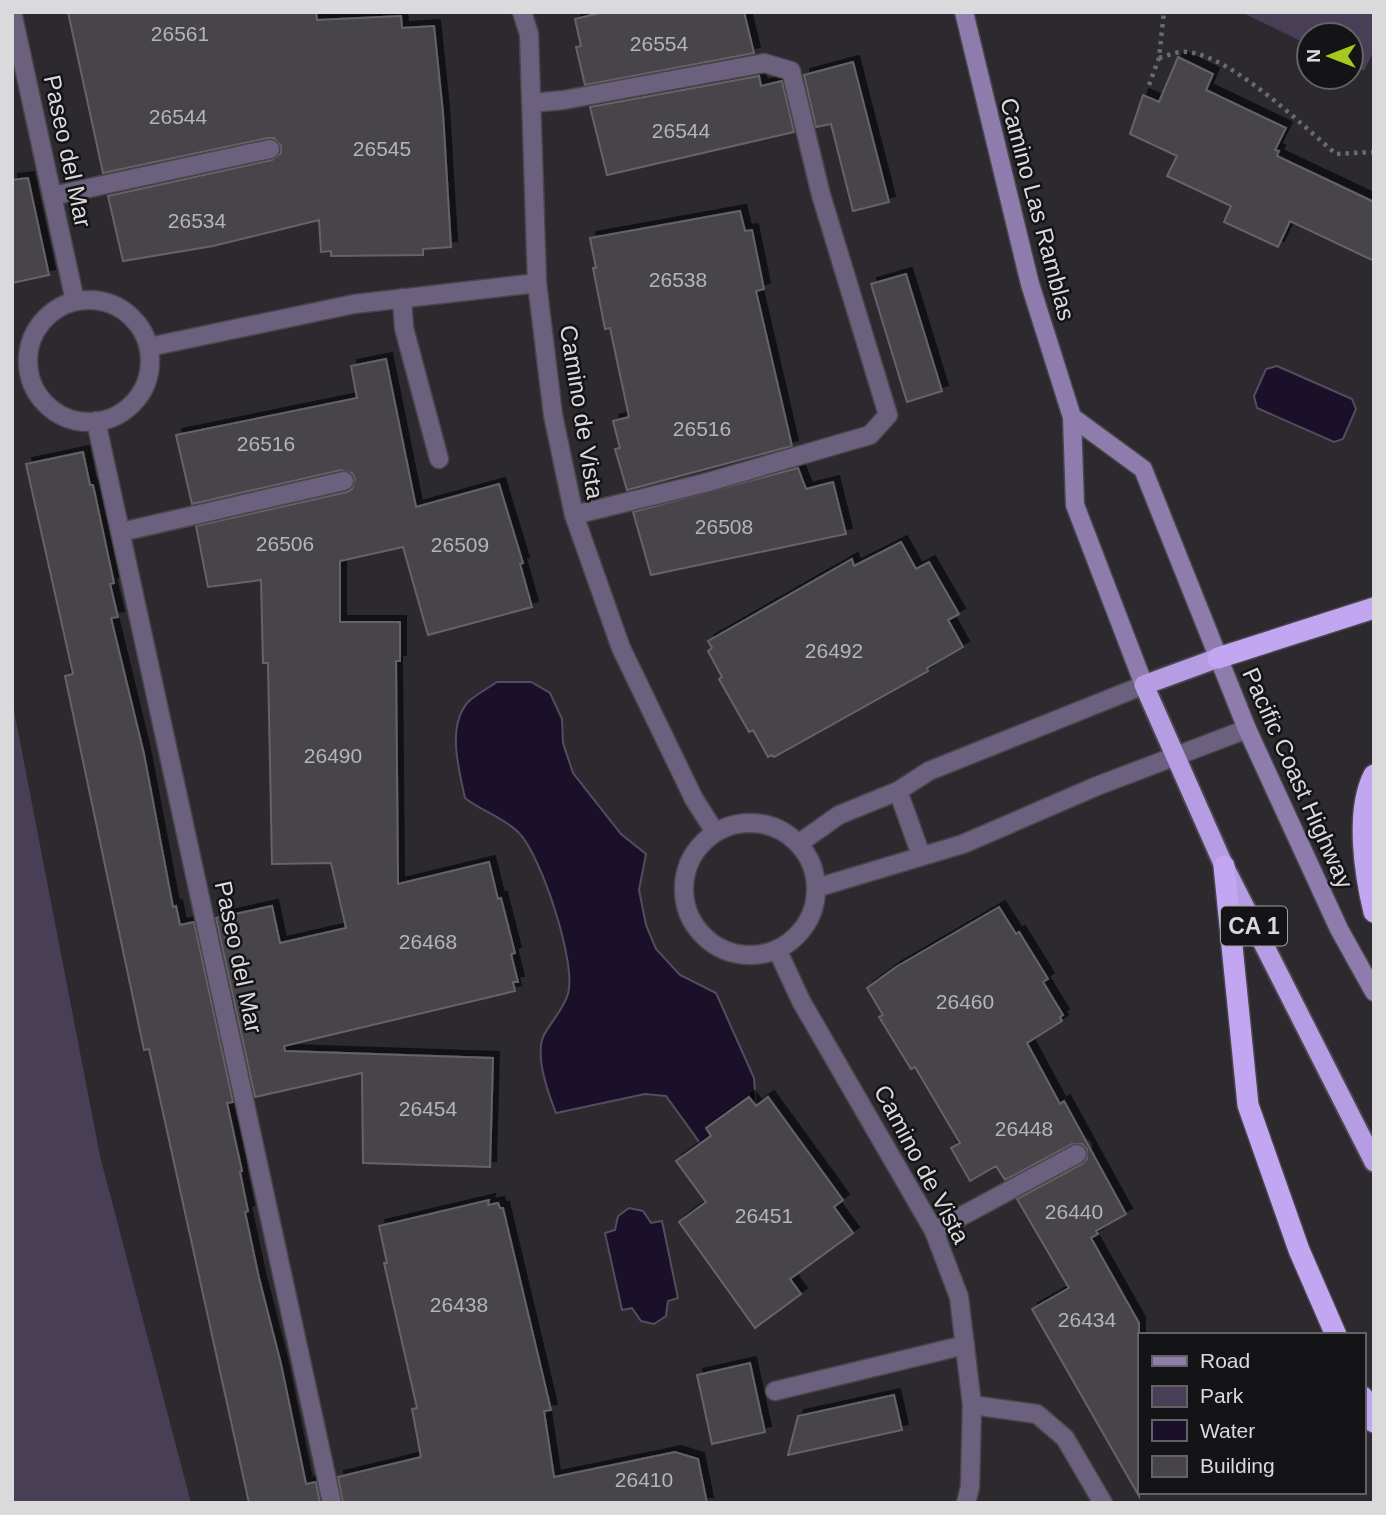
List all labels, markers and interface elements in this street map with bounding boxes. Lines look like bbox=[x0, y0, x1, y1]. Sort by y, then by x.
north arrow bbox=[1295, 21, 1365, 91]
house number: 26561 bbox=[151, 22, 209, 45]
house number: 26554 bbox=[630, 32, 689, 55]
text: N bbox=[1303, 49, 1324, 63]
street label: Paseo del Mar bbox=[39, 73, 97, 229]
street label: Camino Las Ramblas bbox=[995, 95, 1081, 323]
house number: 26544 bbox=[149, 105, 208, 128]
house number: 26544 bbox=[652, 119, 711, 142]
house number: 26545 bbox=[353, 137, 411, 160]
house number: 26534 bbox=[168, 209, 227, 232]
house number: 26538 bbox=[649, 268, 707, 291]
street label: Camino de Vista bbox=[555, 323, 609, 501]
house number: 26516 bbox=[673, 417, 731, 440]
house number: 26516 bbox=[237, 432, 295, 455]
house number: 26508 bbox=[695, 515, 753, 538]
house number: 26506 bbox=[256, 532, 314, 555]
house number: 26509 bbox=[431, 533, 489, 556]
house number: 26492 bbox=[805, 639, 863, 662]
street label: Pacific Coast Highway bbox=[1237, 663, 1359, 893]
house number: 26490 bbox=[304, 744, 362, 767]
street label: Paseo del Mar bbox=[210, 879, 268, 1035]
road number: CA 1 bbox=[1221, 906, 1287, 945]
house number: 26468 bbox=[399, 930, 457, 953]
house number: 26460 bbox=[936, 990, 994, 1013]
street label: Camino de Vista bbox=[869, 1080, 975, 1248]
house number: 26454 bbox=[399, 1097, 458, 1120]
house number: 26448 bbox=[995, 1117, 1053, 1140]
house number: 26440 bbox=[1045, 1200, 1103, 1223]
house number: 26451 bbox=[735, 1204, 793, 1227]
house number: 26438 bbox=[430, 1293, 488, 1316]
house number: 26434 bbox=[1058, 1308, 1117, 1331]
legend bbox=[1138, 1333, 1365, 1494]
text: Road bbox=[1200, 1349, 1250, 1372]
text: Park bbox=[1200, 1384, 1244, 1407]
text: Water bbox=[1200, 1419, 1255, 1442]
text: Building bbox=[1200, 1454, 1275, 1477]
house number: 26410 bbox=[615, 1468, 673, 1491]

